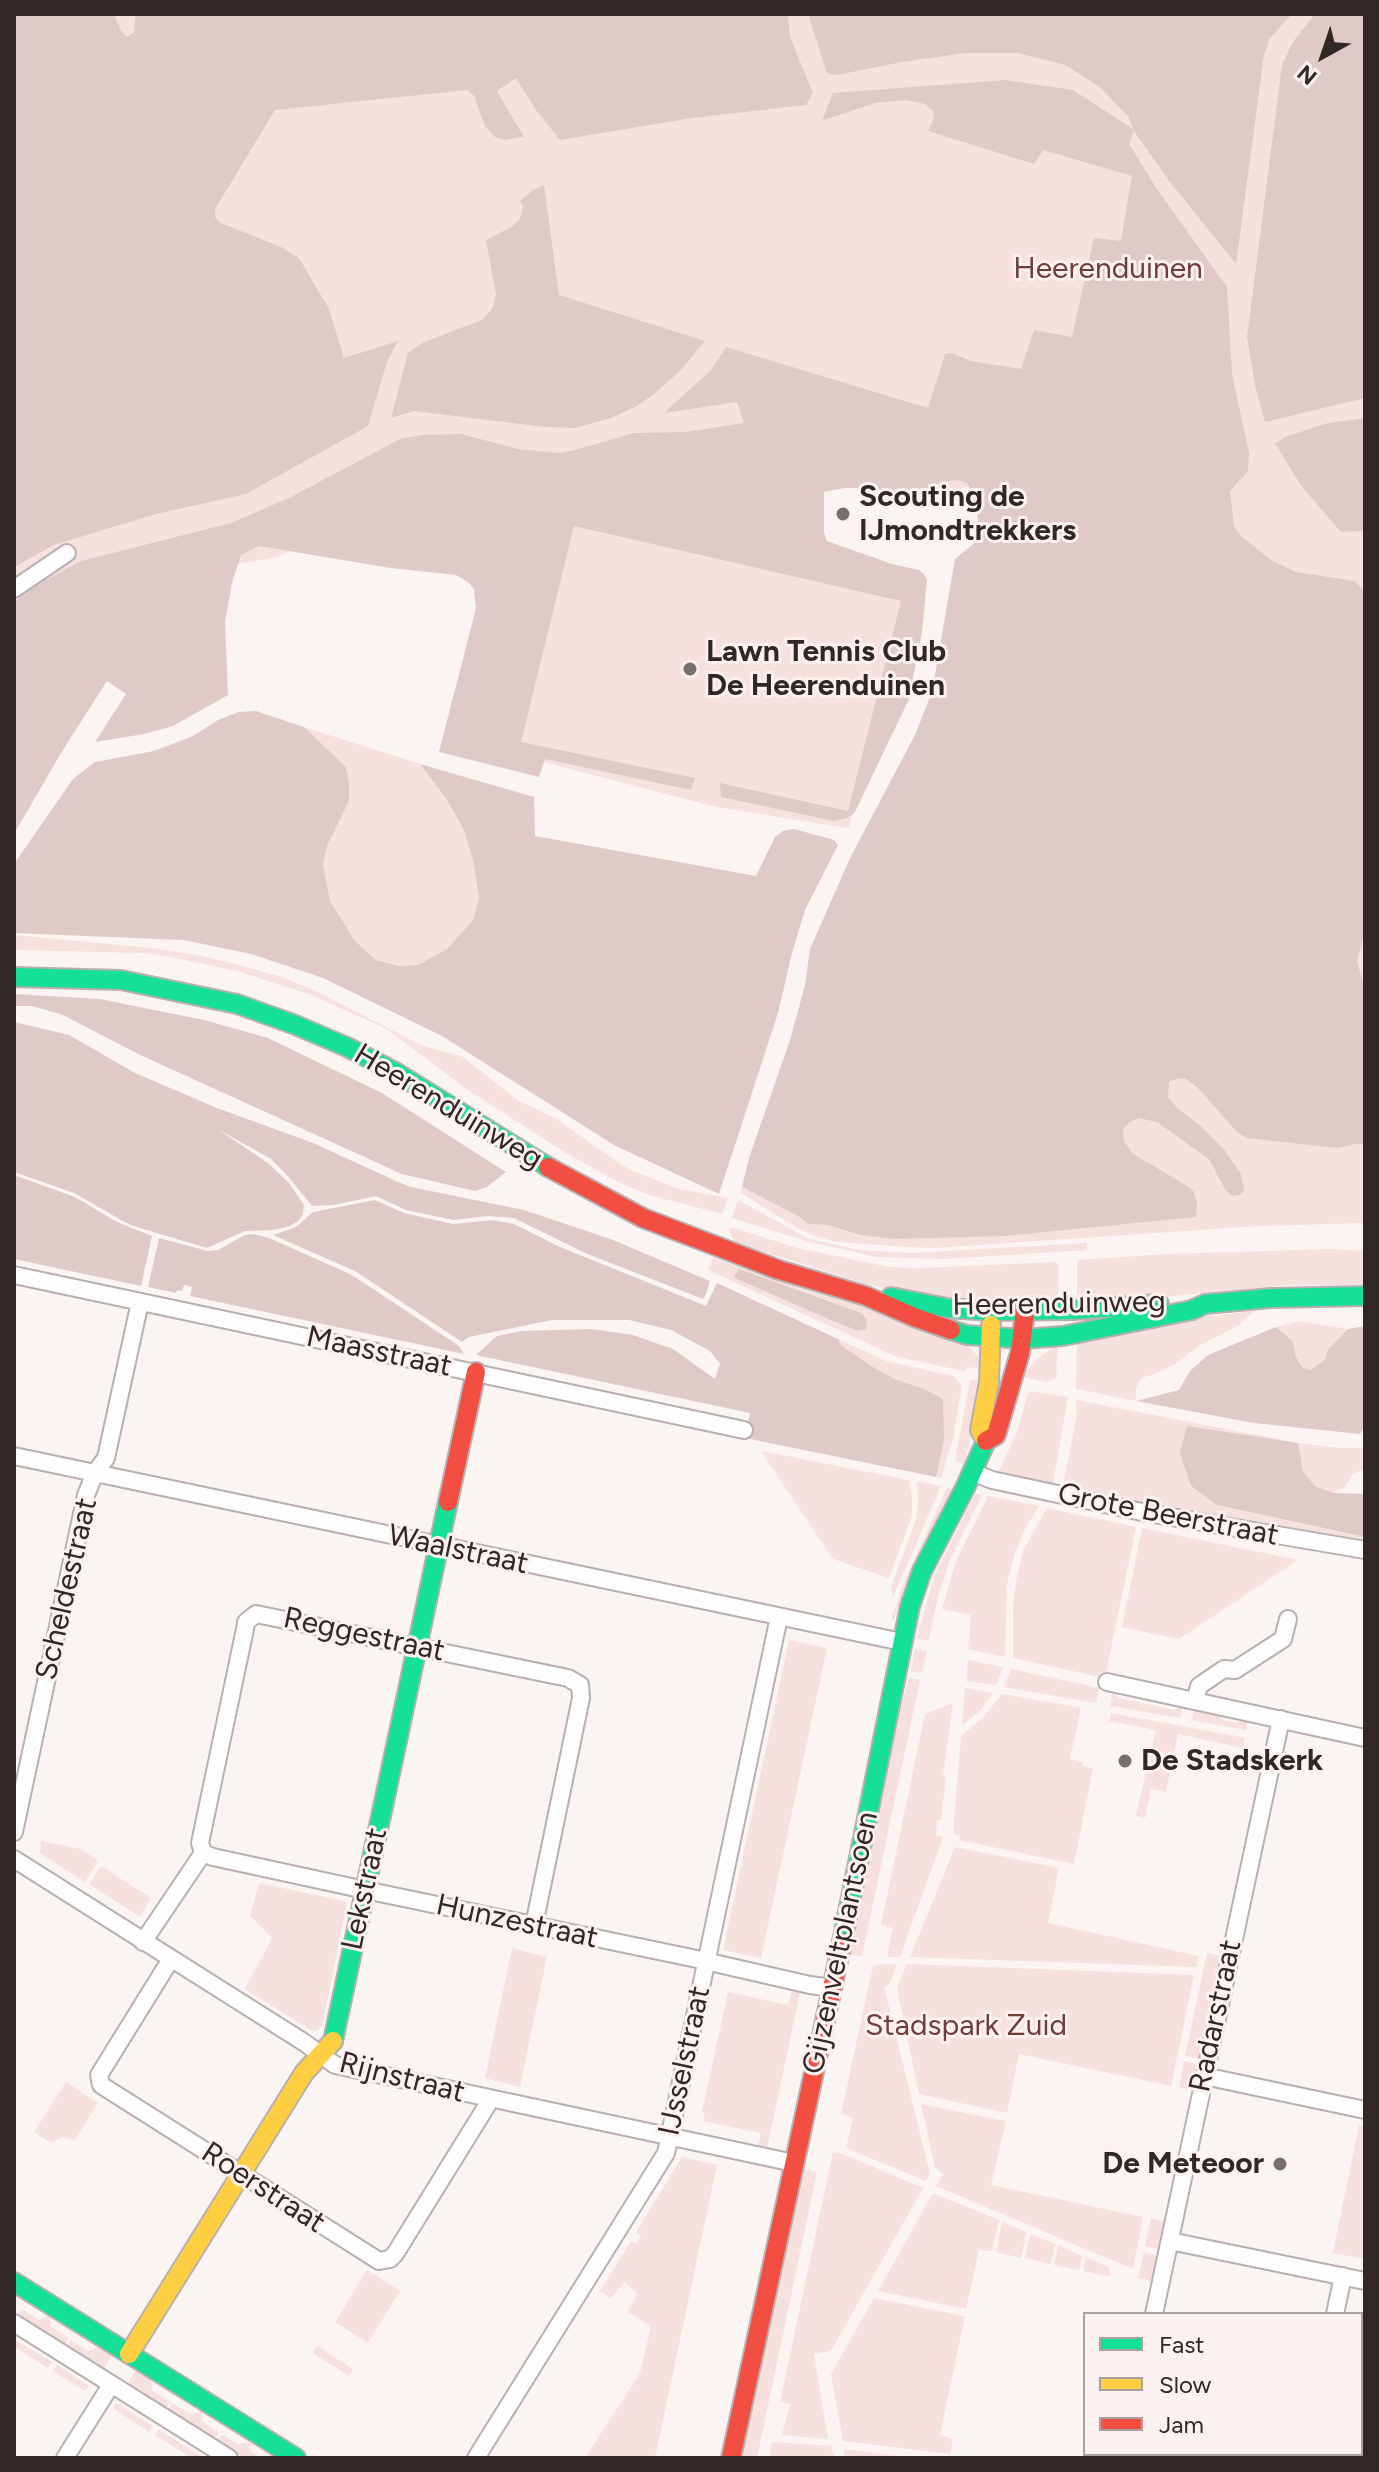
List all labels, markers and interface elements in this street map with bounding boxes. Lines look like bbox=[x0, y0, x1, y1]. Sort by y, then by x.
north arrow bbox=[1283, 16, 1363, 96]
text: N bbox=[1292, 59, 1322, 91]
park label: Heerenduinen bbox=[1013, 251, 1203, 287]
place label: Scouting de IJmondtrekkers bbox=[859, 479, 1076, 550]
marker: Scouting de IJmondtrekkers bbox=[834, 505, 852, 523]
place label: Lawn Tennis Club De Heerenduinen bbox=[706, 634, 946, 704]
marker: Lawn Tennis Club De Heerenduinen bbox=[681, 660, 699, 678]
street label: Heerenduinweg bbox=[347, 1037, 549, 1177]
street label: Heerenduinweg bbox=[952, 1284, 1166, 1324]
street label: Maasstraat bbox=[303, 1319, 455, 1385]
street label: Grote Beerstraat bbox=[1055, 1476, 1281, 1554]
street label: Scheldestraat bbox=[29, 1494, 105, 1684]
street label: Waalstraat bbox=[385, 1518, 531, 1582]
street label: Reggestraat bbox=[280, 1600, 448, 1670]
place label: De Stadskerk bbox=[1141, 1743, 1323, 1779]
marker: De Stadskerk bbox=[1116, 1752, 1134, 1770]
street label: Gijzenveltplantsoen bbox=[796, 1809, 886, 2077]
street label: Lekstraat bbox=[335, 1825, 395, 1953]
street label: Hunzestraat bbox=[433, 1887, 601, 1957]
street label: Radarstraat bbox=[1182, 1937, 1250, 2095]
street label: IJsselstraat bbox=[652, 1983, 718, 2139]
park label: Stadspark Zuid bbox=[865, 2008, 1067, 2044]
street label: Rijnstraat bbox=[336, 2045, 468, 2111]
street label: Roerstraat bbox=[194, 2135, 332, 2241]
place label: De Meteoor bbox=[1102, 2146, 1264, 2182]
marker: De Meteoor bbox=[1271, 2155, 1289, 2173]
legend bbox=[1083, 2312, 1363, 2456]
text: Fast bbox=[1159, 2330, 1204, 2359]
text: Slow bbox=[1159, 2370, 1211, 2399]
text: Jam bbox=[1159, 2410, 1204, 2439]

